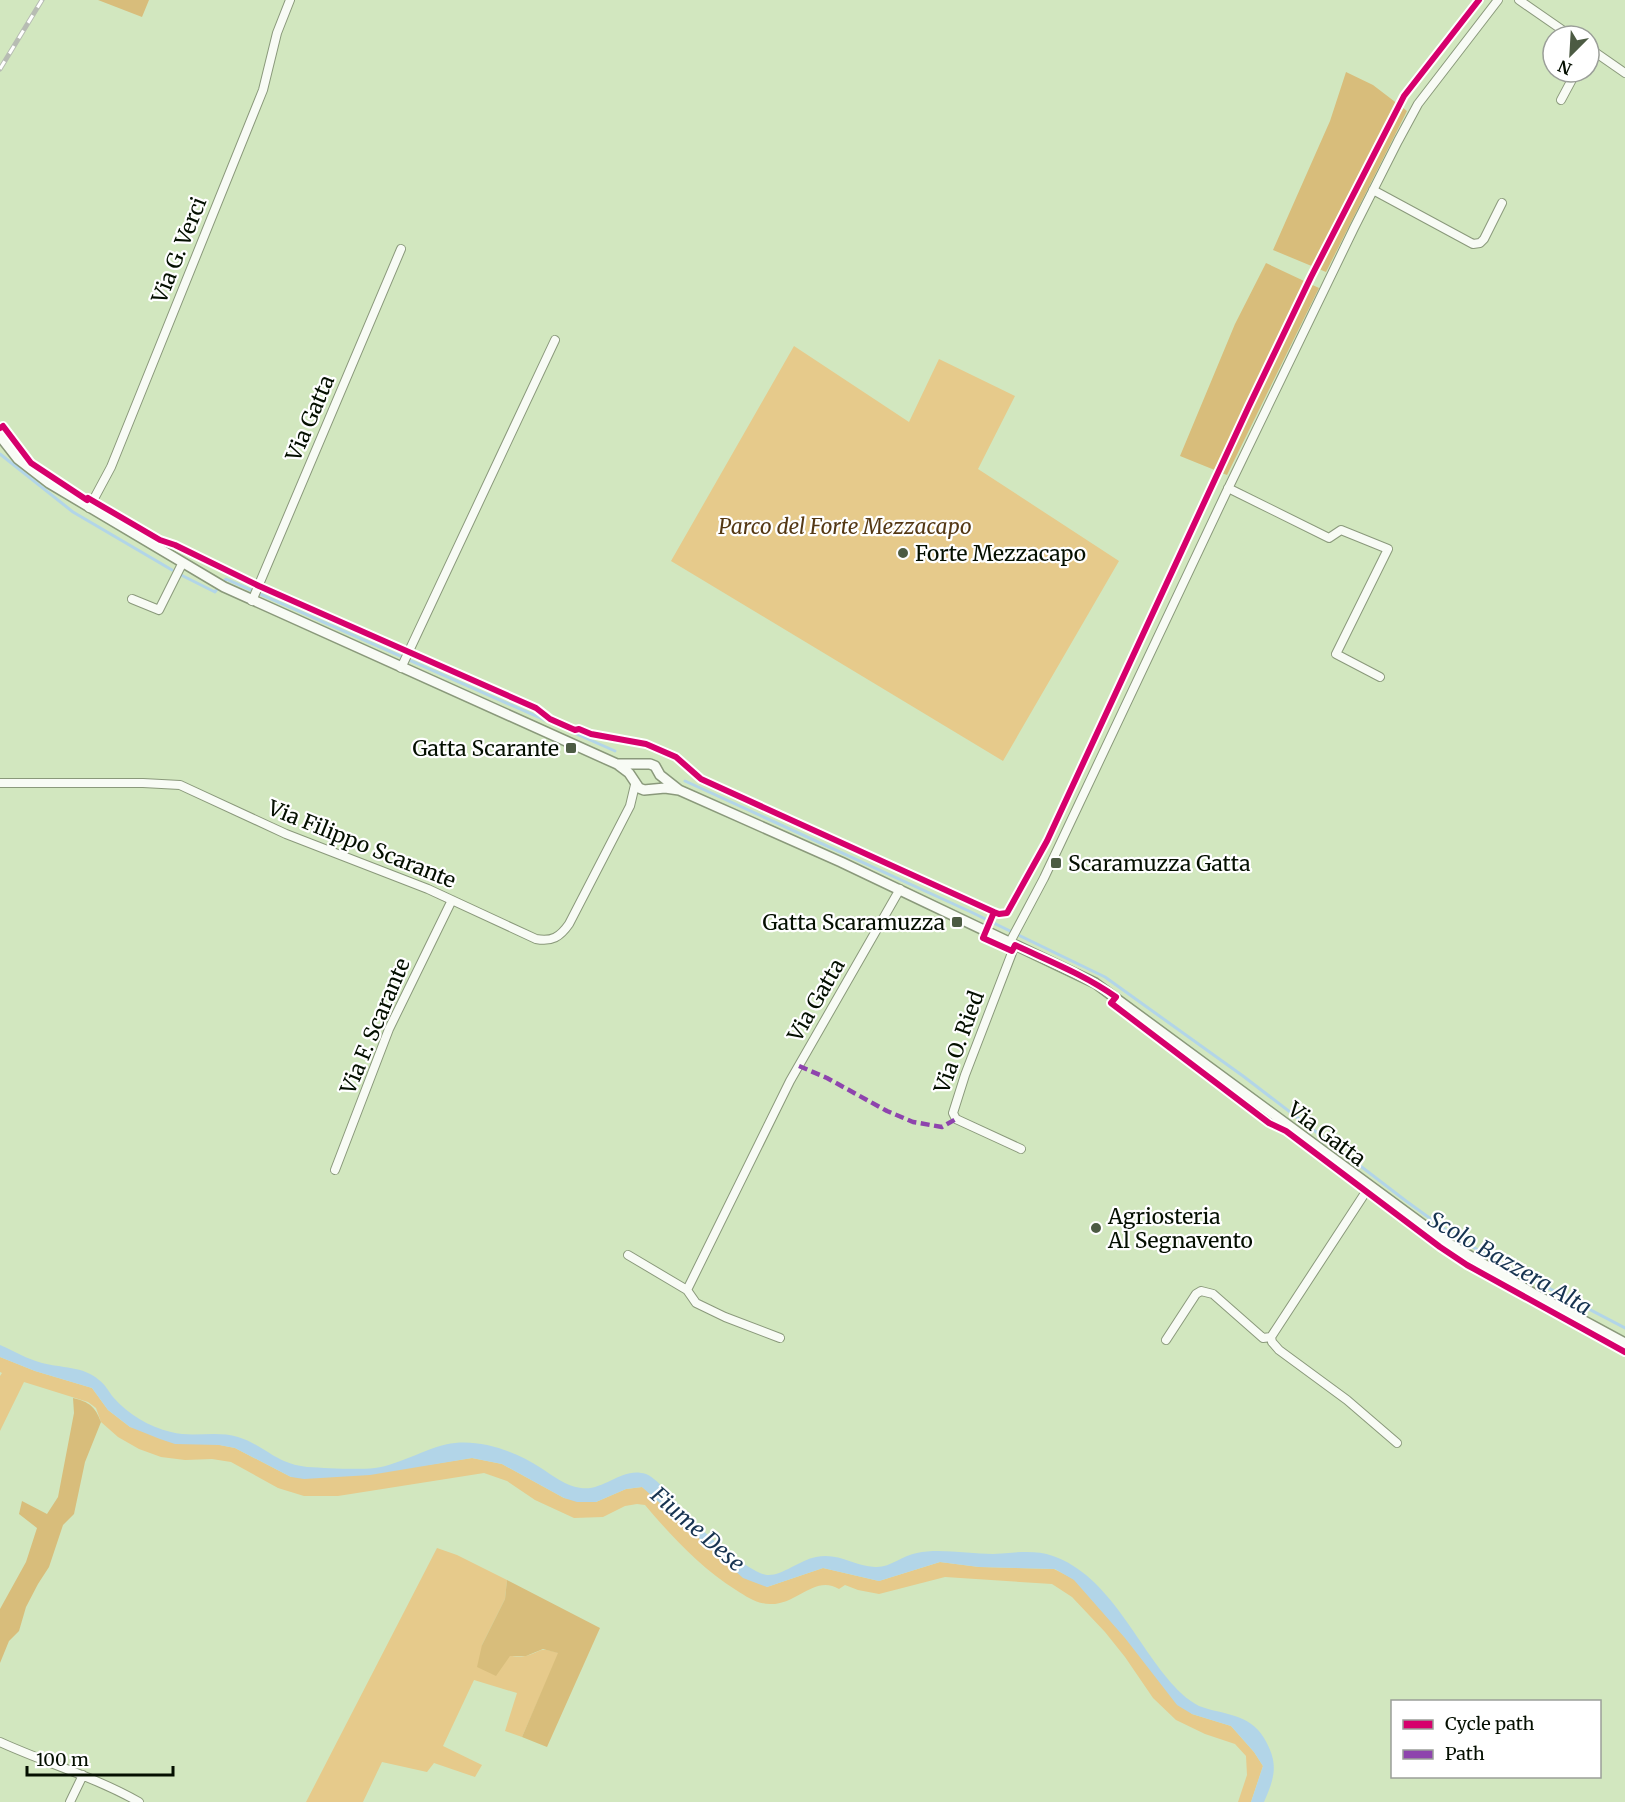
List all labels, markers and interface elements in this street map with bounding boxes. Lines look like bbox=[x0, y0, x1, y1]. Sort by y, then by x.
north arrow bbox=[1541, 24, 1601, 84]
text: N bbox=[1555, 56, 1575, 79]
street label: Via G. Verci bbox=[145, 193, 213, 308]
street label: Via Gatta bbox=[279, 371, 340, 466]
park label: Parco del Forte Mezzacapo bbox=[718, 513, 972, 540]
place label: Forte Mezzacapo bbox=[915, 540, 1086, 567]
marker: Forte Mezzacapo bbox=[896, 546, 910, 560]
place label: Gatta Scarante bbox=[412, 735, 559, 762]
marker: Gatta Scarante bbox=[564, 741, 578, 755]
street label: Via Filippo Scarante bbox=[263, 794, 460, 894]
place label: Scaramuzza Gatta bbox=[1068, 850, 1250, 877]
marker: Scaramuzza Gatta bbox=[1049, 856, 1063, 870]
place label: Gatta Scaramuzza bbox=[763, 909, 945, 936]
marker: Gatta Scaramuzza bbox=[950, 915, 964, 929]
street label: Via F. Scarante bbox=[334, 954, 416, 1099]
street label: Via Gatta bbox=[781, 954, 850, 1047]
street label: Via O. Ried bbox=[928, 987, 990, 1098]
street label: Via Gatta bbox=[1282, 1095, 1371, 1172]
place label: Agriosteria Al Segnavento bbox=[1107, 1203, 1253, 1254]
water label: Scolo Bazzera Alta bbox=[1423, 1205, 1597, 1321]
marker: Agriosteria Al Segnavento bbox=[1089, 1221, 1103, 1235]
water label: Fiume Dese bbox=[645, 1480, 751, 1577]
legend bbox=[1391, 1700, 1601, 1778]
text: Cycle path bbox=[1445, 1712, 1535, 1735]
scale bar bbox=[27, 1739, 172, 1777]
text: Path bbox=[1445, 1742, 1485, 1765]
text: 100 m bbox=[36, 1748, 89, 1771]

